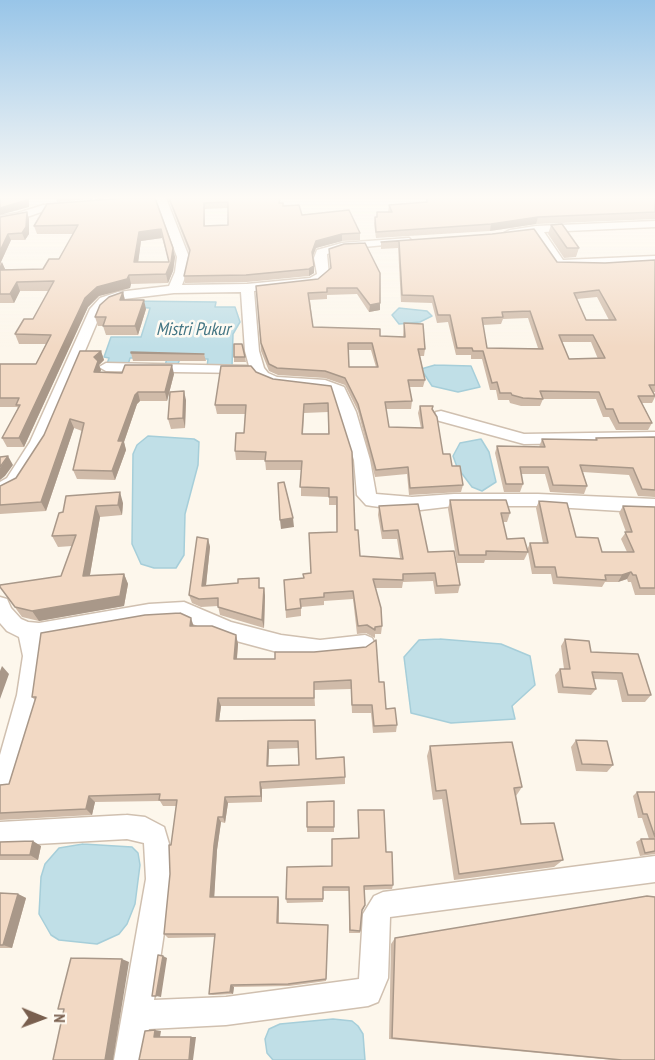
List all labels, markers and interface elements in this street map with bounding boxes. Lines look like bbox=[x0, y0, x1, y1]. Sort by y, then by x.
water label: Mistri Pukur bbox=[156, 319, 230, 341]
north arrow bbox=[12, 988, 72, 1048]
text: N bbox=[50, 1014, 70, 1023]

